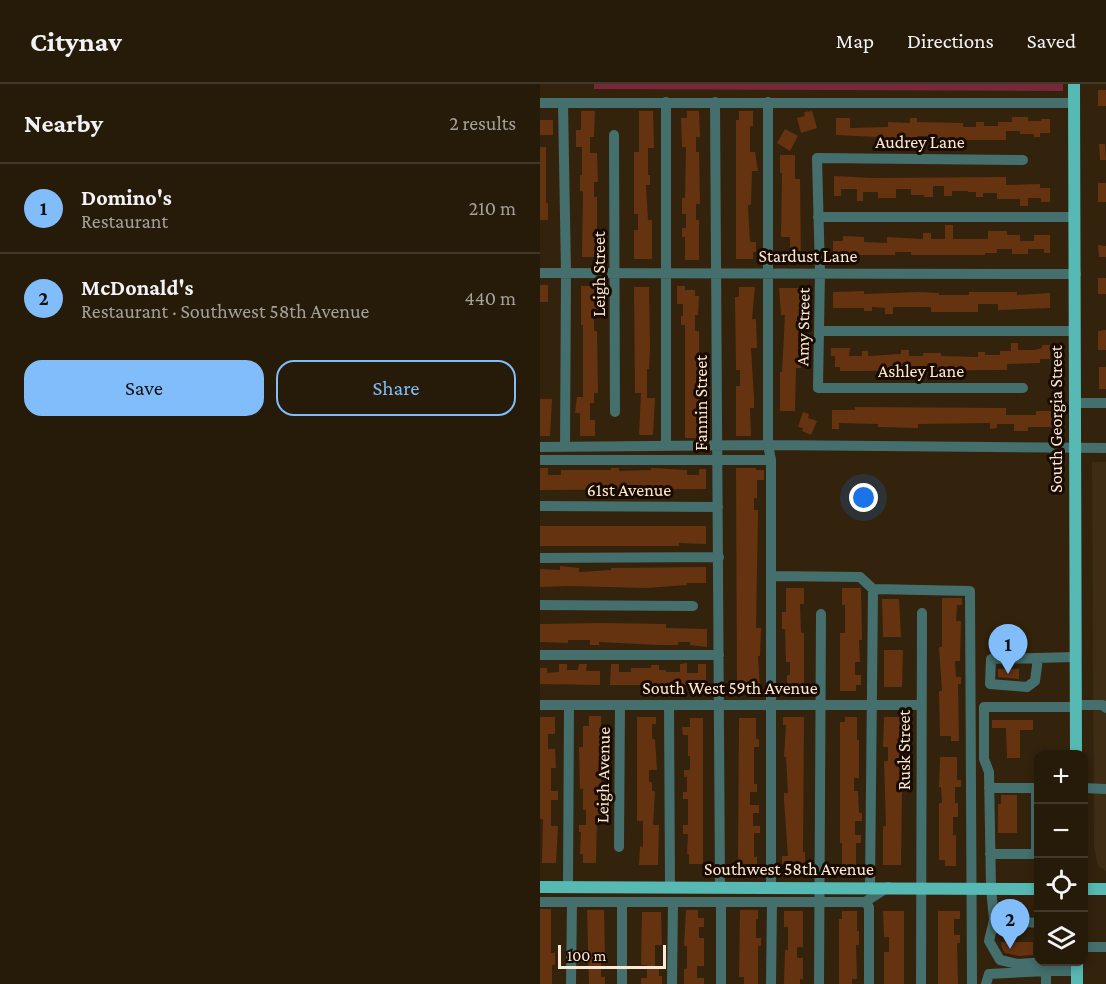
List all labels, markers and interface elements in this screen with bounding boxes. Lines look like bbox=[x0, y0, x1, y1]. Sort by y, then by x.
text: Citynav bbox=[30, 26, 122, 57]
text: Map bbox=[836, 29, 874, 53]
text: Directions bbox=[907, 29, 994, 53]
text: Saved bbox=[1027, 29, 1076, 53]
text: Nearby bbox=[24, 109, 103, 138]
text: 2 results bbox=[449, 112, 516, 134]
street label: Audrey Lane bbox=[875, 132, 965, 152]
text: Domino's bbox=[81, 185, 172, 210]
text: 1 bbox=[40, 197, 47, 219]
text: 210 m bbox=[469, 197, 516, 219]
text: Restaurant bbox=[81, 210, 168, 232]
street label: Leigh Street bbox=[589, 230, 609, 317]
street label: Stardust Lane bbox=[759, 246, 858, 266]
text: McDonald's bbox=[81, 275, 194, 300]
text: 2 bbox=[38, 287, 49, 309]
text: 440 m bbox=[464, 287, 516, 309]
street label: Amy Street bbox=[792, 287, 814, 366]
text: Restaurant · Southwest 58th Avenue bbox=[81, 300, 369, 322]
street label: South Georgia Street bbox=[1046, 344, 1066, 493]
street label: Fannin Street bbox=[691, 354, 711, 451]
button: Save bbox=[24, 360, 264, 416]
button: Share bbox=[276, 360, 516, 416]
street label: Ashley Lane bbox=[878, 361, 964, 381]
street label: 61st Avenue bbox=[587, 480, 671, 500]
your location bbox=[849, 483, 878, 512]
pin: 1 bbox=[988, 624, 1028, 674]
street label: South West 59th Avenue bbox=[642, 678, 818, 698]
street label: Rusk Street bbox=[894, 709, 914, 790]
street label: Leigh Avenue bbox=[592, 727, 614, 823]
map controls bbox=[1034, 750, 1088, 966]
button: + bbox=[1034, 750, 1088, 804]
button: − bbox=[1034, 804, 1088, 858]
button: locate bbox=[1034, 858, 1088, 912]
street label: Southwest 58th Avenue bbox=[704, 859, 874, 879]
pin: 2 bbox=[990, 900, 1030, 949]
button: layers bbox=[1034, 912, 1088, 966]
scale bar bbox=[558, 942, 666, 970]
text: 100 m bbox=[567, 947, 606, 964]

